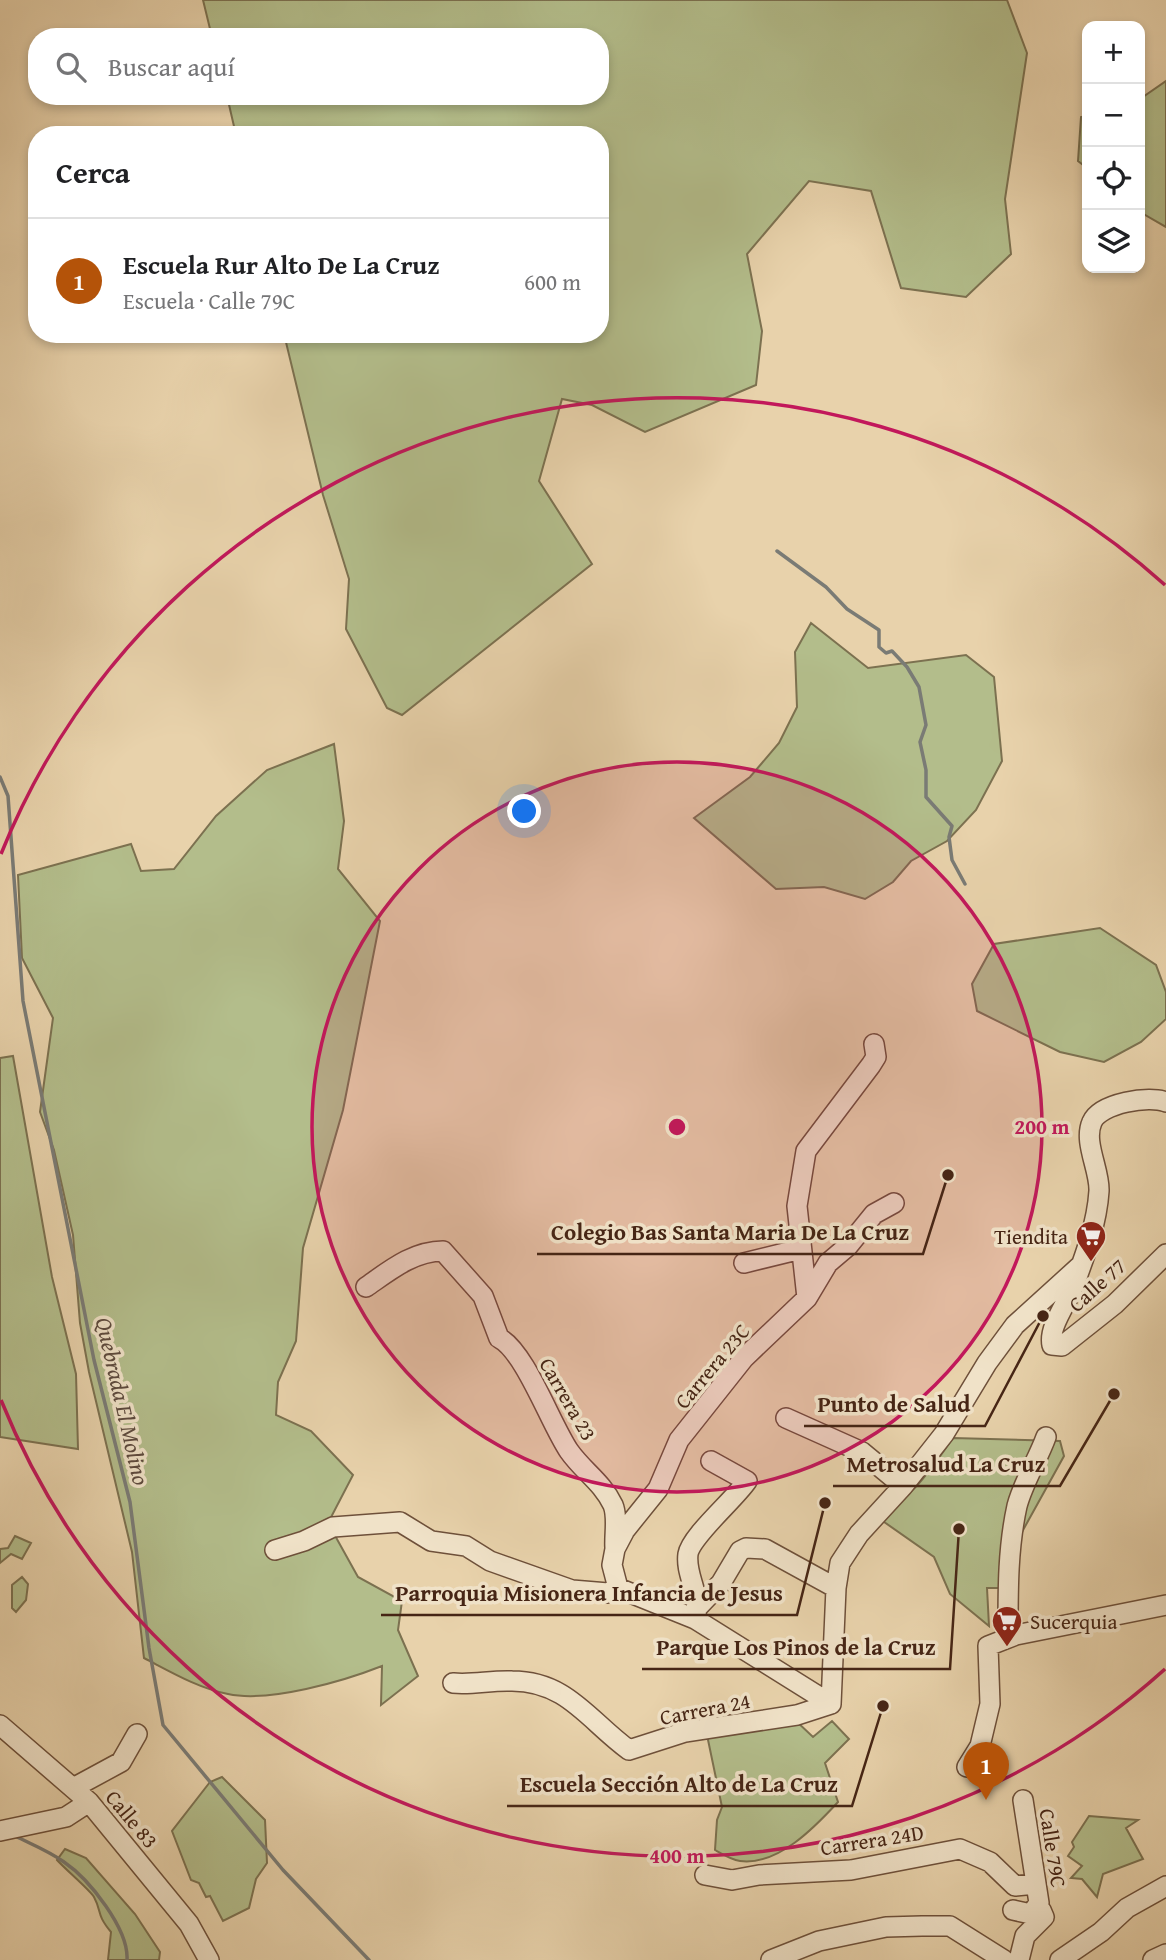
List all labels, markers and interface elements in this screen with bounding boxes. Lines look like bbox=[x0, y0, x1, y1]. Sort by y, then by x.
map controls bbox=[1082, 21, 1145, 273]
button: + bbox=[1082, 21, 1145, 84]
search box bbox=[28, 28, 609, 105]
text: Buscar aquí bbox=[108, 47, 235, 86]
icon: search bbox=[52, 48, 90, 86]
button: − bbox=[1082, 84, 1145, 147]
button: locate bbox=[1082, 147, 1145, 210]
text: Cerca bbox=[56, 150, 130, 194]
button: layers bbox=[1082, 210, 1145, 273]
text: Escuela Rur Alto De La Cruz bbox=[123, 245, 440, 284]
text: 1 bbox=[73, 265, 85, 298]
text: 600 m bbox=[524, 265, 581, 298]
text: Escuela · Calle 79C bbox=[123, 284, 295, 317]
your location bbox=[507, 794, 541, 828]
text: 200 m bbox=[1014, 1111, 1070, 1142]
centre of rings bbox=[665, 1115, 689, 1139]
callout: Colegio Bas Santa Maria De La Cruz bbox=[537, 1210, 923, 1254]
text: Colegio Bas Santa Maria De La Cruz bbox=[551, 1215, 909, 1248]
supermarket icon: Tiendita bbox=[1074, 1219, 1108, 1263]
place label: Tiendita bbox=[994, 1221, 1068, 1252]
street label: Calle 77 bbox=[1061, 1251, 1133, 1319]
water label: Quebrada El Molino bbox=[88, 1314, 158, 1488]
street label: Carrera 23C bbox=[667, 1317, 757, 1415]
street label: Carrera 23 bbox=[532, 1352, 604, 1446]
callout: Punto de Salud bbox=[804, 1382, 985, 1426]
text: Punto de Salud bbox=[817, 1387, 971, 1420]
callout: Metrosalud La Cruz bbox=[833, 1442, 1060, 1486]
text: Metrosalud La Cruz bbox=[846, 1447, 1046, 1480]
callout: Parroquia Misionera Infancia de Jesus bbox=[381, 1571, 797, 1615]
text: Parroquia Misionera Infancia de Jesus bbox=[395, 1576, 783, 1609]
supermarket icon: Sucerquia bbox=[990, 1604, 1024, 1648]
place label: Sucerquia bbox=[1030, 1606, 1117, 1637]
callout: Parque Los Pinos de la Cruz bbox=[642, 1625, 950, 1669]
text: Parque Los Pinos de la Cruz bbox=[656, 1630, 936, 1663]
street label: Carrera 24 bbox=[657, 1685, 753, 1733]
pin: 1 bbox=[963, 1742, 1009, 1800]
callout: Escuela Sección Alto de La Cruz bbox=[507, 1762, 852, 1806]
text: Escuela Sección Alto de La Cruz bbox=[520, 1767, 838, 1800]
street label: Calle 83 bbox=[98, 1783, 166, 1855]
street label: Calle 79C bbox=[1031, 1806, 1075, 1890]
street label: Carrera 24D bbox=[818, 1817, 926, 1863]
text: 400 m bbox=[649, 1840, 705, 1871]

